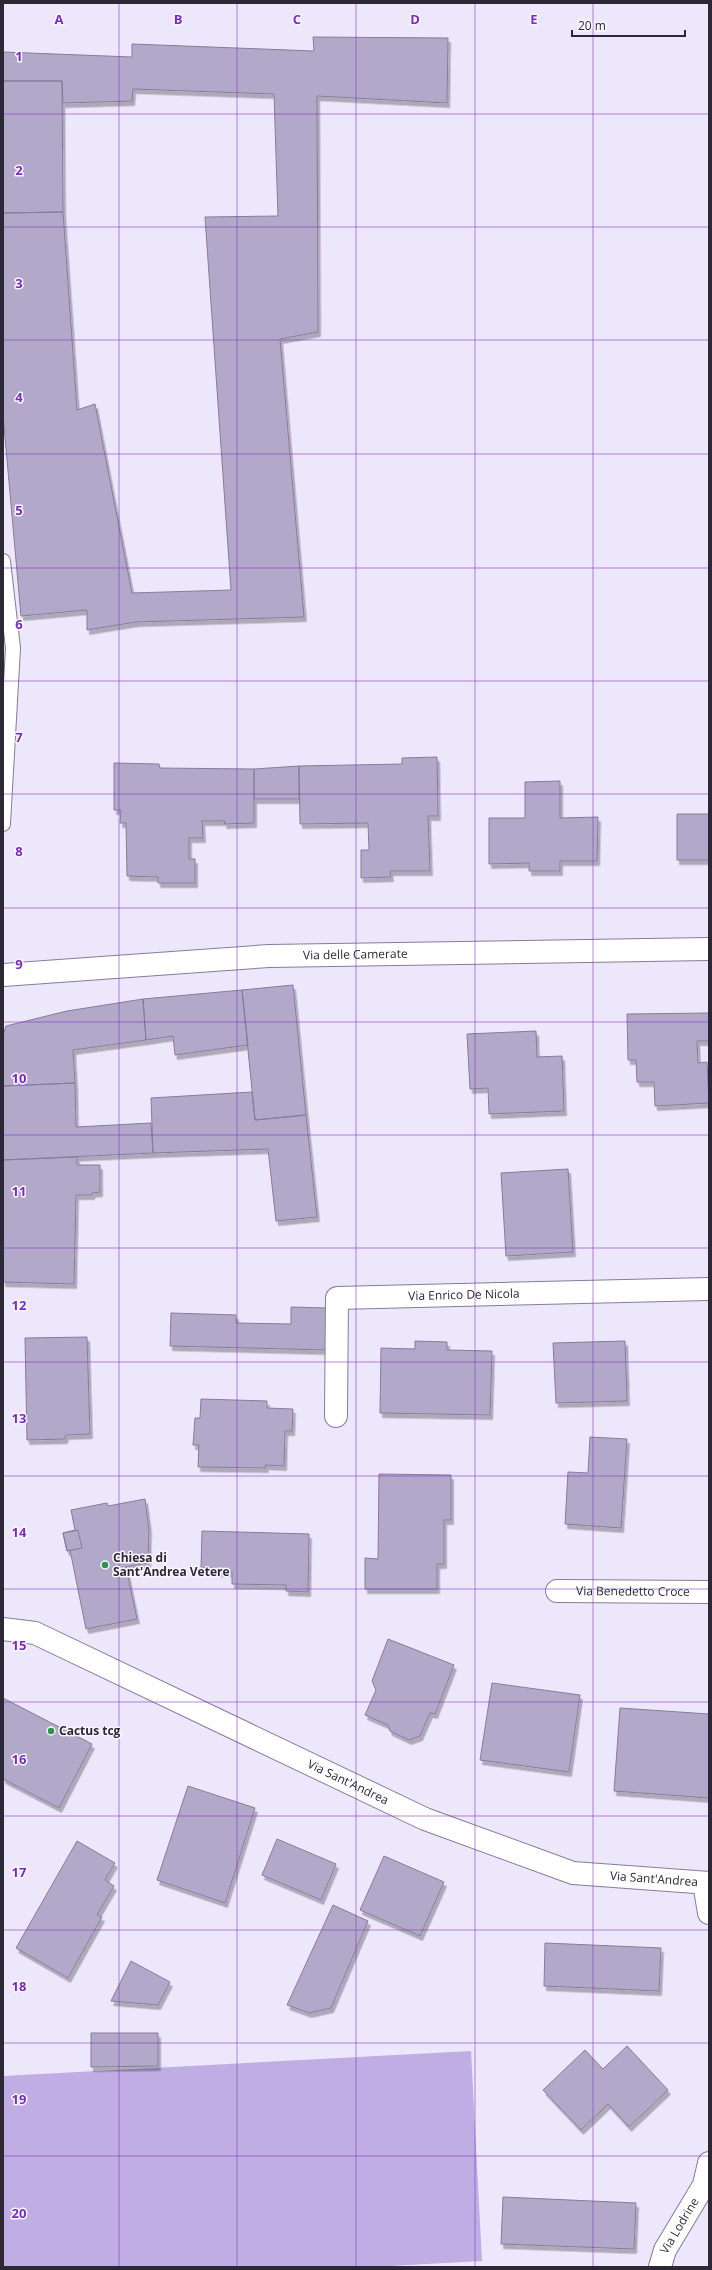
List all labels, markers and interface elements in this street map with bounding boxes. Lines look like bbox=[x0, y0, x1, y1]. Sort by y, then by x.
text: A bbox=[55, 10, 64, 28]
text: B bbox=[174, 10, 183, 28]
text: C bbox=[293, 10, 301, 28]
text: D bbox=[410, 10, 420, 28]
text: E bbox=[530, 10, 538, 28]
scale bar bbox=[572, 12, 685, 38]
text: 20 m bbox=[578, 17, 606, 34]
text: 1 bbox=[15, 47, 23, 65]
text: 2 bbox=[15, 161, 23, 179]
text: 3 bbox=[15, 274, 23, 292]
text: 4 bbox=[15, 388, 23, 406]
text: 5 bbox=[15, 501, 23, 519]
text: 6 bbox=[15, 615, 23, 633]
text: 7 bbox=[15, 728, 23, 746]
text: 8 bbox=[15, 842, 23, 860]
street label: Via delle Camerate bbox=[303, 945, 408, 963]
text: 9 bbox=[15, 955, 23, 973]
text: 10 bbox=[12, 1069, 26, 1087]
text: 11 bbox=[12, 1182, 26, 1200]
street label: Via Enrico De Nicola bbox=[408, 1285, 520, 1304]
text: 12 bbox=[12, 1296, 27, 1314]
text: 13 bbox=[12, 1409, 26, 1427]
text: 14 bbox=[12, 1523, 27, 1541]
place label: Chiesa di Sant'Andrea Vetere bbox=[113, 1549, 230, 1580]
marker: Chiesa di Sant'Andrea Vetere bbox=[100, 1560, 110, 1570]
street label: Via Benedetto Croce bbox=[576, 1582, 690, 1600]
text: 15 bbox=[12, 1636, 26, 1654]
place label: Cactus tcg bbox=[59, 1722, 121, 1739]
marker: Cactus tcg bbox=[46, 1726, 56, 1736]
text: 16 bbox=[12, 1750, 27, 1768]
street label: Via Sant'Andrea bbox=[305, 1755, 392, 1808]
text: 17 bbox=[12, 1863, 27, 1881]
street label: Via Sant'Andrea bbox=[609, 1867, 699, 1890]
text: 18 bbox=[12, 1977, 26, 1995]
text: 19 bbox=[12, 2090, 26, 2108]
street label: Via Lodrine bbox=[656, 2194, 703, 2257]
text: 20 bbox=[12, 2204, 26, 2222]

